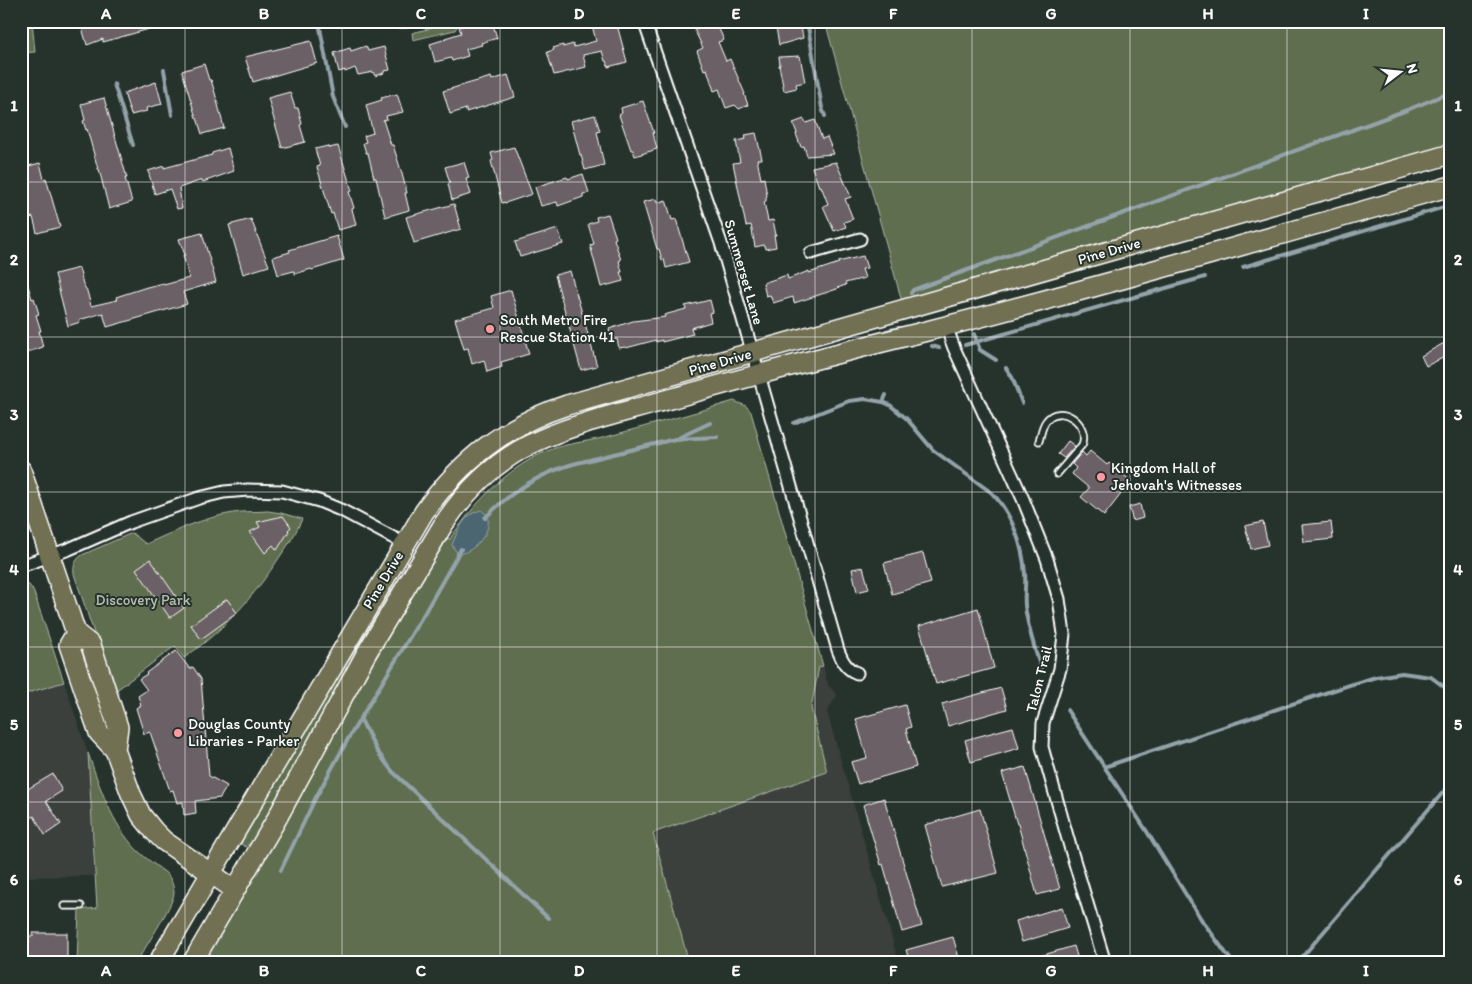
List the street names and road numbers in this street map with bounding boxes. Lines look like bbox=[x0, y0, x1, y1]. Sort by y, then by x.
street label: Summerset Lane bbox=[720, 217, 768, 327]
street label: Pine Drive bbox=[1076, 233, 1142, 269]
street label: Pine Drive bbox=[687, 344, 753, 380]
street label: Pine Drive bbox=[359, 548, 407, 612]
street label: Talon Trail bbox=[1022, 643, 1056, 714]

